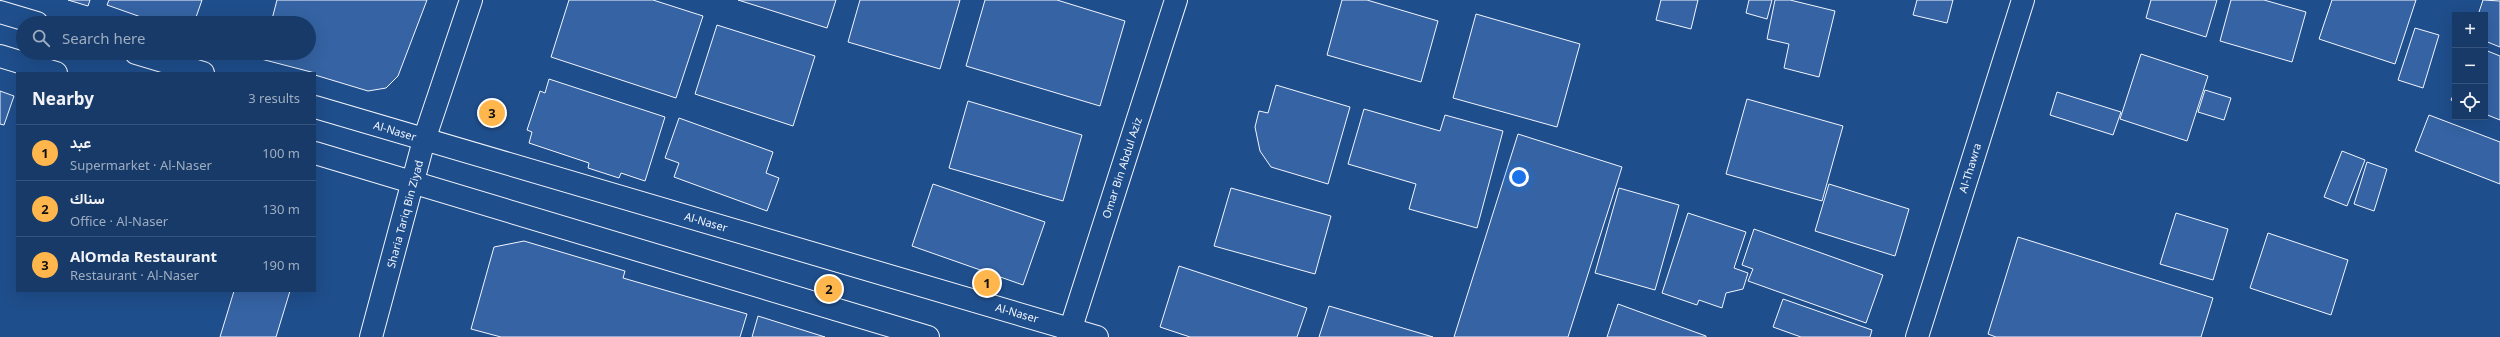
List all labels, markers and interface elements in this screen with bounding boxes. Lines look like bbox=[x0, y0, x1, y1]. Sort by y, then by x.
map controls bbox=[2452, 12, 2488, 120]
button: + bbox=[2452, 12, 2488, 48]
search box bbox=[16, 16, 316, 60]
icon: search bbox=[30, 27, 52, 49]
text: Search here bbox=[62, 28, 145, 48]
button: − bbox=[2452, 48, 2488, 84]
button: locate bbox=[2452, 84, 2488, 120]
text: Nearby bbox=[32, 87, 94, 110]
text: 3 results bbox=[248, 89, 300, 107]
pin: 3 bbox=[479, 98, 505, 128]
street label: Omar Bin Abdul Aziz bbox=[1098, 115, 1145, 220]
street label: Al-Naser bbox=[372, 117, 419, 144]
text: عبد bbox=[70, 132, 91, 152]
street label: Al-Thawra bbox=[1955, 141, 1984, 195]
text: 1 bbox=[41, 144, 49, 162]
text: 100 m bbox=[262, 144, 300, 162]
text: Supermarket · Al-Naser bbox=[70, 156, 212, 174]
street label: Sharia Tariq Bin Ziyad bbox=[383, 158, 426, 269]
your location bbox=[1509, 167, 1529, 187]
text: سناك bbox=[70, 188, 105, 208]
text: 2 bbox=[41, 200, 49, 218]
text: 130 m bbox=[262, 200, 300, 218]
street label: Al-Naser bbox=[683, 208, 730, 235]
text: Office · Al-Naser bbox=[70, 212, 168, 230]
text: AlOmda Restaurant bbox=[70, 246, 217, 266]
text: 3 bbox=[41, 256, 49, 274]
text: 190 m bbox=[262, 256, 300, 274]
text: Restaurant · Al-Naser bbox=[70, 266, 199, 284]
pin: 1 bbox=[974, 268, 1000, 298]
pin: 2 bbox=[816, 274, 842, 304]
street label: Al-Naser bbox=[994, 299, 1041, 326]

